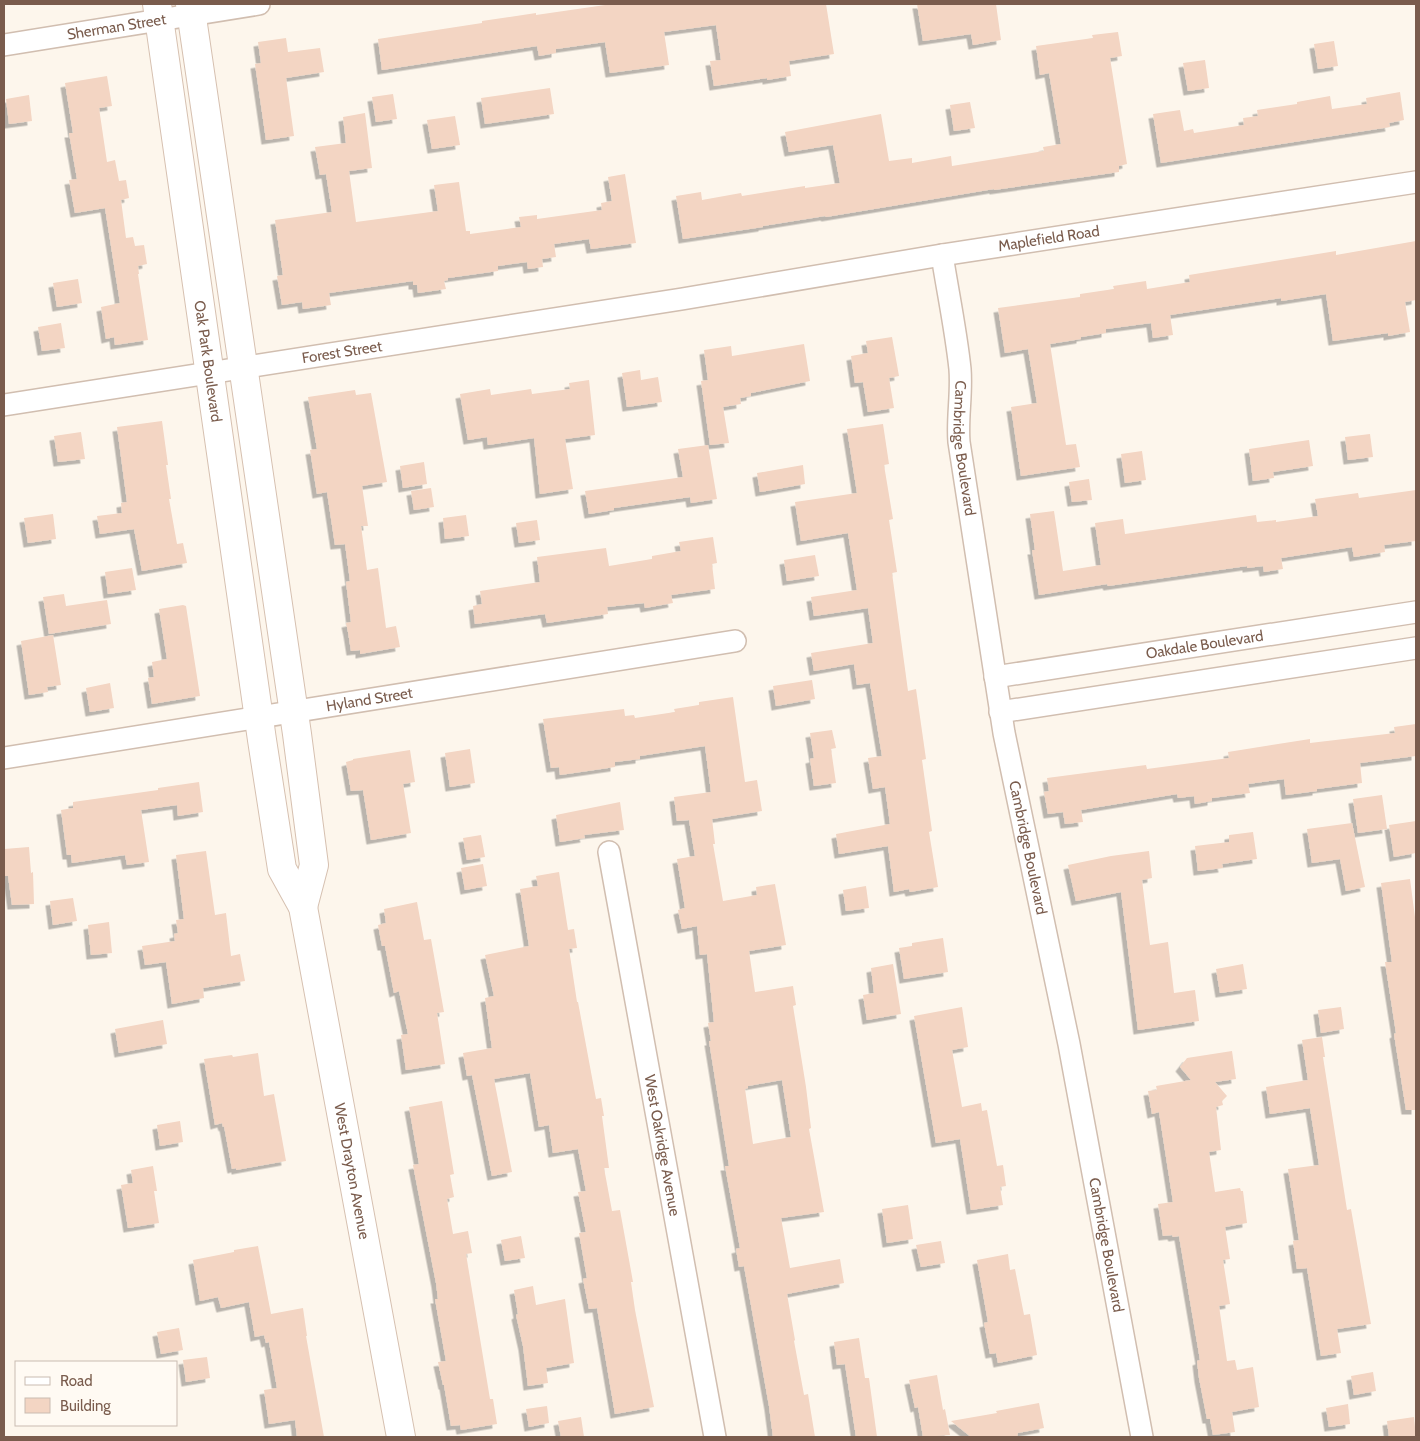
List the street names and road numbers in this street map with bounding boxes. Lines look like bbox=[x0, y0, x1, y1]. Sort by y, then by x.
street label: Sherman Street bbox=[66, 10, 167, 44]
street label: Maplefield Road bbox=[997, 222, 1101, 255]
street label: Oak Park Boulevard bbox=[190, 299, 226, 423]
street label: Forest Street bbox=[301, 337, 383, 367]
street label: Cambridge Boulevard bbox=[950, 380, 979, 517]
street label: Oakdale Boulevard bbox=[1145, 627, 1265, 663]
street label: Hyland Street bbox=[325, 684, 414, 715]
street label: Cambridge Boulevard bbox=[1005, 779, 1051, 916]
street label: West Oakridge Avenue bbox=[640, 1073, 684, 1218]
street label: West Drayton Avenue bbox=[330, 1101, 373, 1241]
street label: Cambridge Boulevard bbox=[1085, 1176, 1128, 1314]

